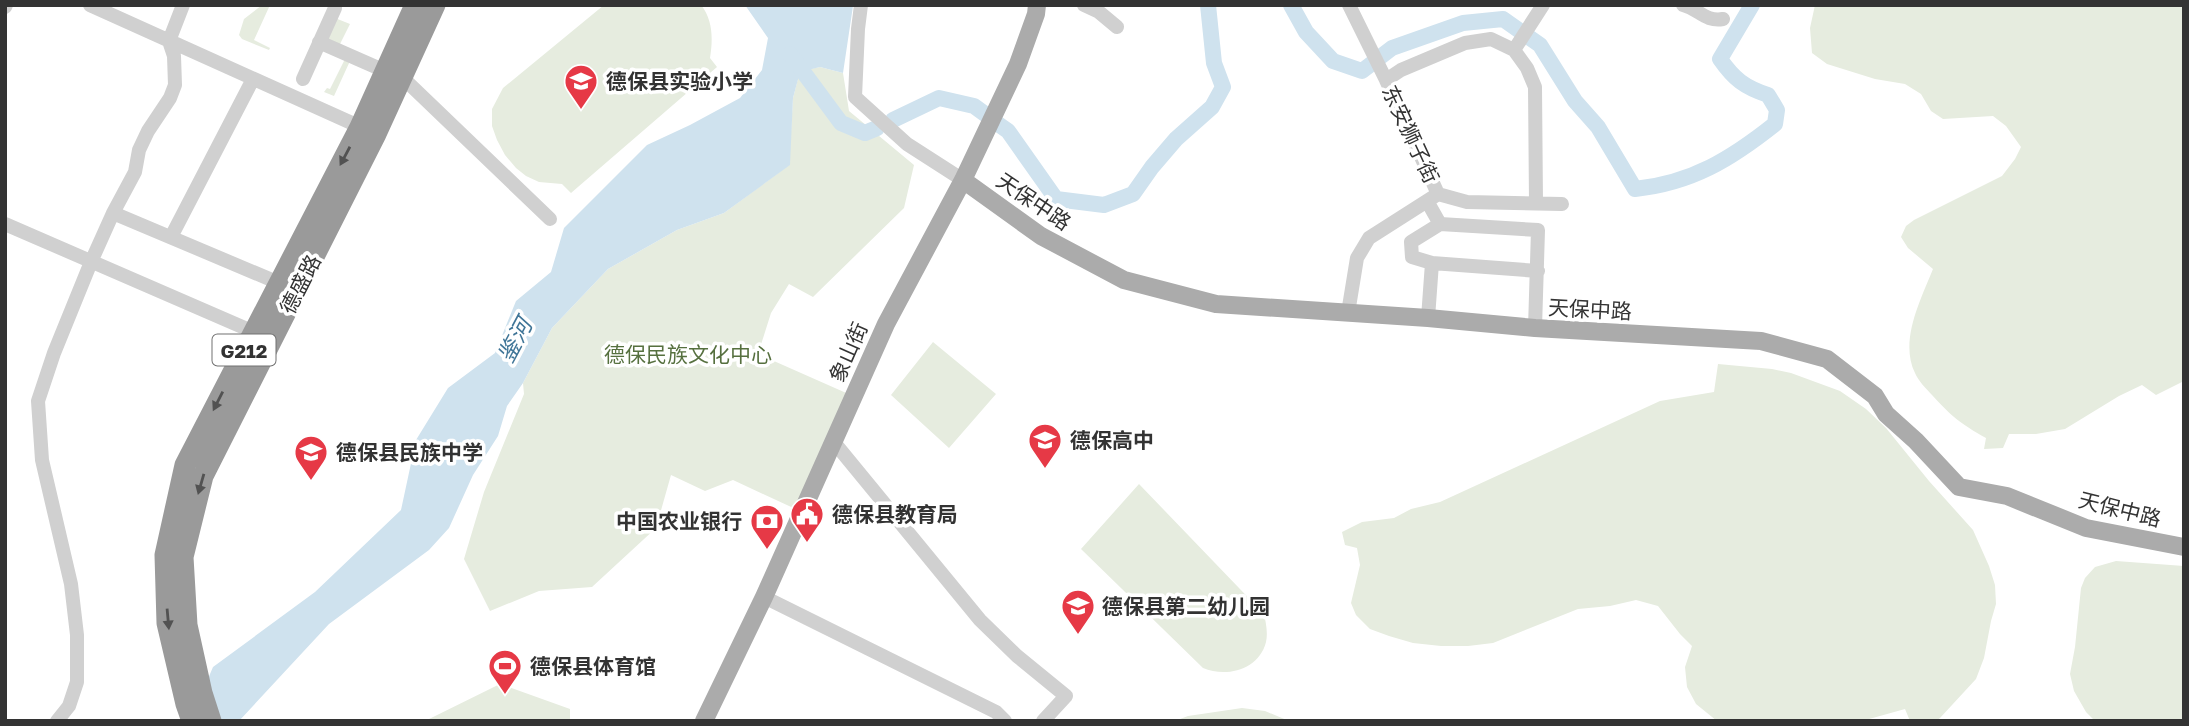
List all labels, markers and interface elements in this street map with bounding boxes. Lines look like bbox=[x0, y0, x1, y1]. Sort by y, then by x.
school or university icon: 德保县实验小学 bbox=[562, 62, 600, 111]
place label: 德保县实验小学 bbox=[606, 68, 753, 94]
street label: 东安狮子街 bbox=[1377, 81, 1445, 187]
one-way arrow bbox=[339, 146, 350, 166]
street label: 天保中路 bbox=[992, 167, 1076, 235]
street label: 德盛路 bbox=[274, 250, 326, 318]
street label: 天保中路 bbox=[1547, 294, 1633, 324]
water label: 鉴河 bbox=[491, 310, 539, 367]
street label: 象山街 bbox=[823, 318, 873, 386]
road number: G212 bbox=[212, 334, 276, 366]
park label: 德保民族文化中心 bbox=[604, 341, 772, 367]
one-way arrow bbox=[212, 392, 224, 412]
school or university icon: 德保高中 bbox=[1026, 421, 1064, 470]
place label: 德保高中 bbox=[1070, 427, 1154, 453]
school or university icon: 德保县民族中学 bbox=[292, 433, 330, 482]
place label: 德保县民族中学 bbox=[336, 439, 483, 465]
one-way arrow bbox=[195, 474, 206, 496]
street label: 天保中路 bbox=[2076, 486, 2164, 532]
public building icon: 德保县教育局 bbox=[788, 495, 826, 544]
place label: 德保县教育局 bbox=[832, 501, 958, 527]
bank icon: 中国农业银行 bbox=[748, 502, 786, 551]
place label: 中国农业银行 bbox=[616, 508, 742, 534]
school or university icon: 德保县第二幼儿园 bbox=[1059, 587, 1097, 636]
place label: 德保县第二幼儿园 bbox=[1102, 593, 1270, 619]
one-way arrow bbox=[163, 608, 174, 630]
sports icon: 德保县体育馆 bbox=[486, 647, 524, 696]
place label: 德保县体育馆 bbox=[530, 653, 656, 679]

